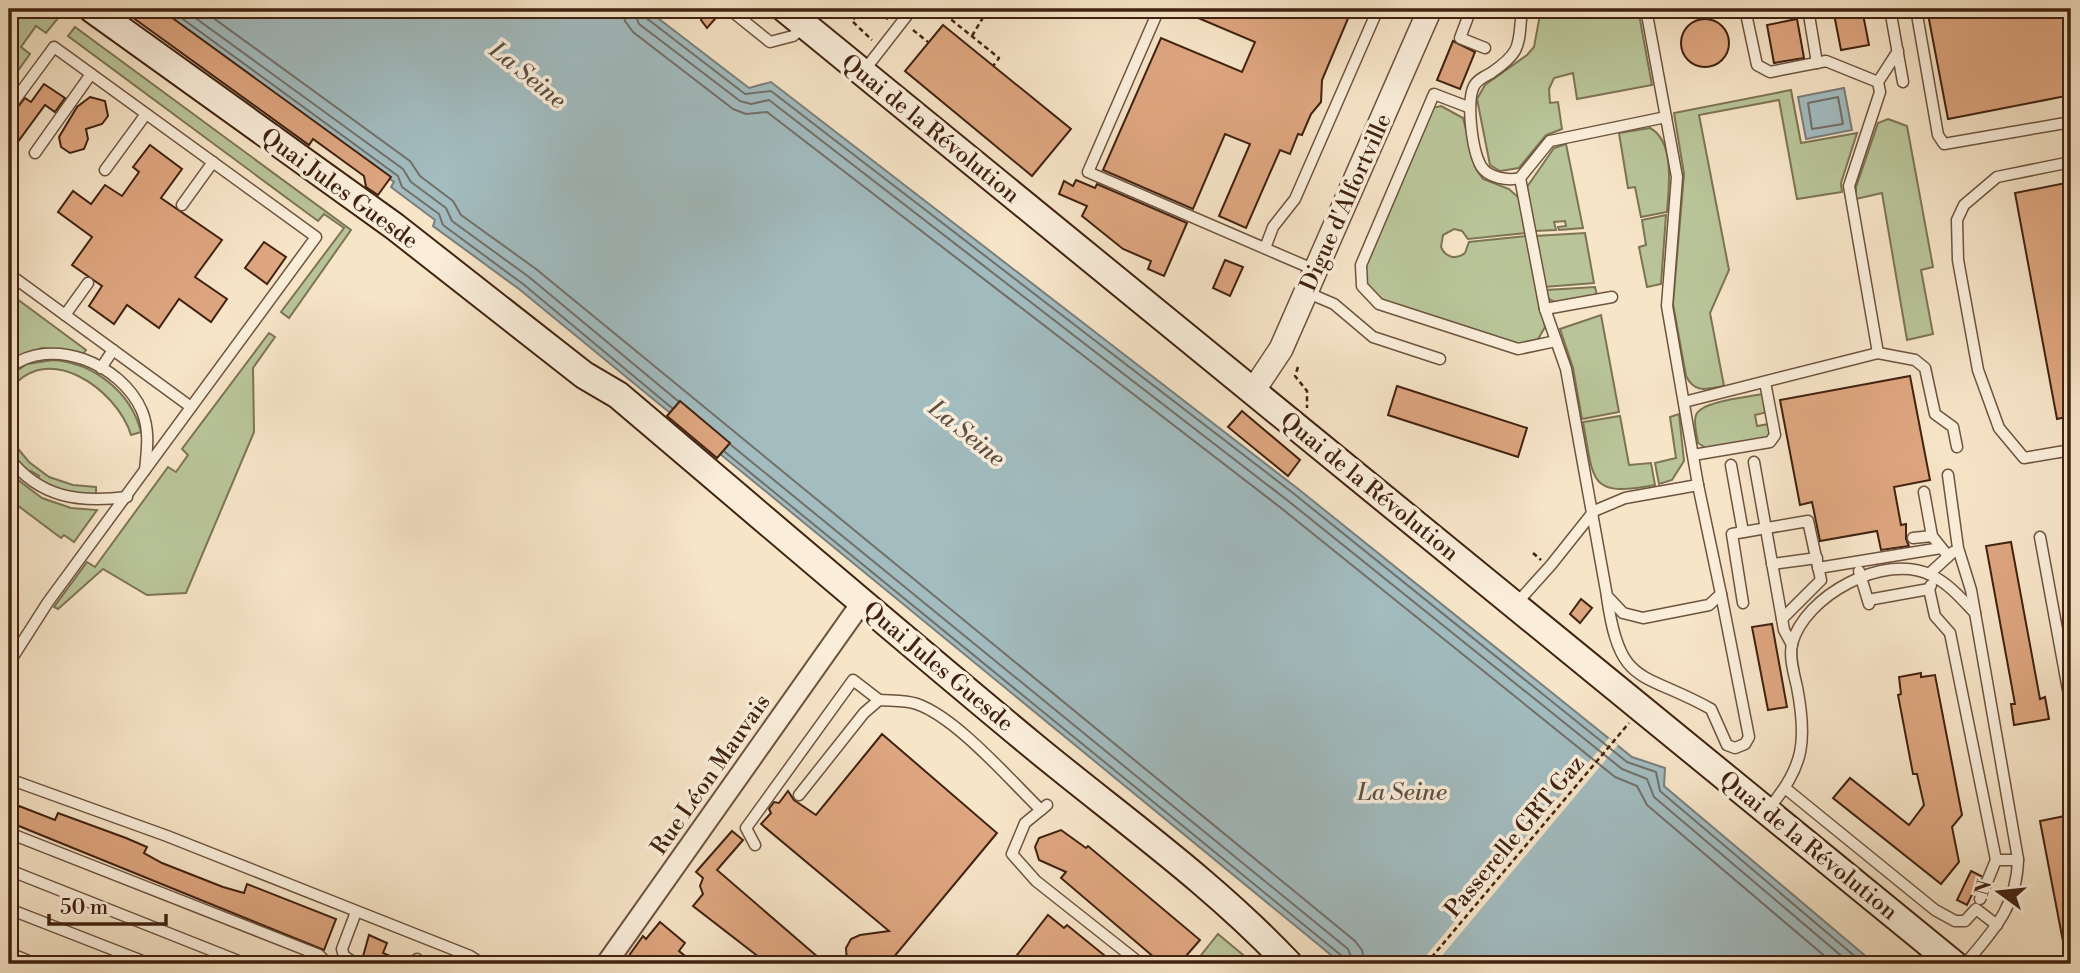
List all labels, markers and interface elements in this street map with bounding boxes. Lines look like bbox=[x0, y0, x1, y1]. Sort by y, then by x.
water label: La Seine bbox=[482, 35, 572, 116]
street label: Quai de la Révolution bbox=[836, 48, 1025, 209]
street label: Digue d'Alfortville bbox=[1294, 109, 1398, 296]
street label: Quai Jules Guesde bbox=[255, 122, 424, 255]
water label: La Seine bbox=[921, 393, 1011, 474]
street label: Quai de la Révolution bbox=[1275, 406, 1464, 567]
street label: Quai Jules Guesde bbox=[857, 596, 1019, 738]
street label: Rue Léon Mauvais bbox=[645, 689, 777, 860]
street label: Passerelle GRT Gaz bbox=[1439, 750, 1591, 923]
street label: Quai de la Révolution bbox=[1714, 765, 1903, 926]
water label: La Seine bbox=[1356, 778, 1447, 808]
north arrow bbox=[1965, 858, 2035, 928]
text: N bbox=[1970, 877, 1997, 898]
scale bar bbox=[49, 882, 166, 926]
text: 50 m bbox=[60, 895, 108, 921]

